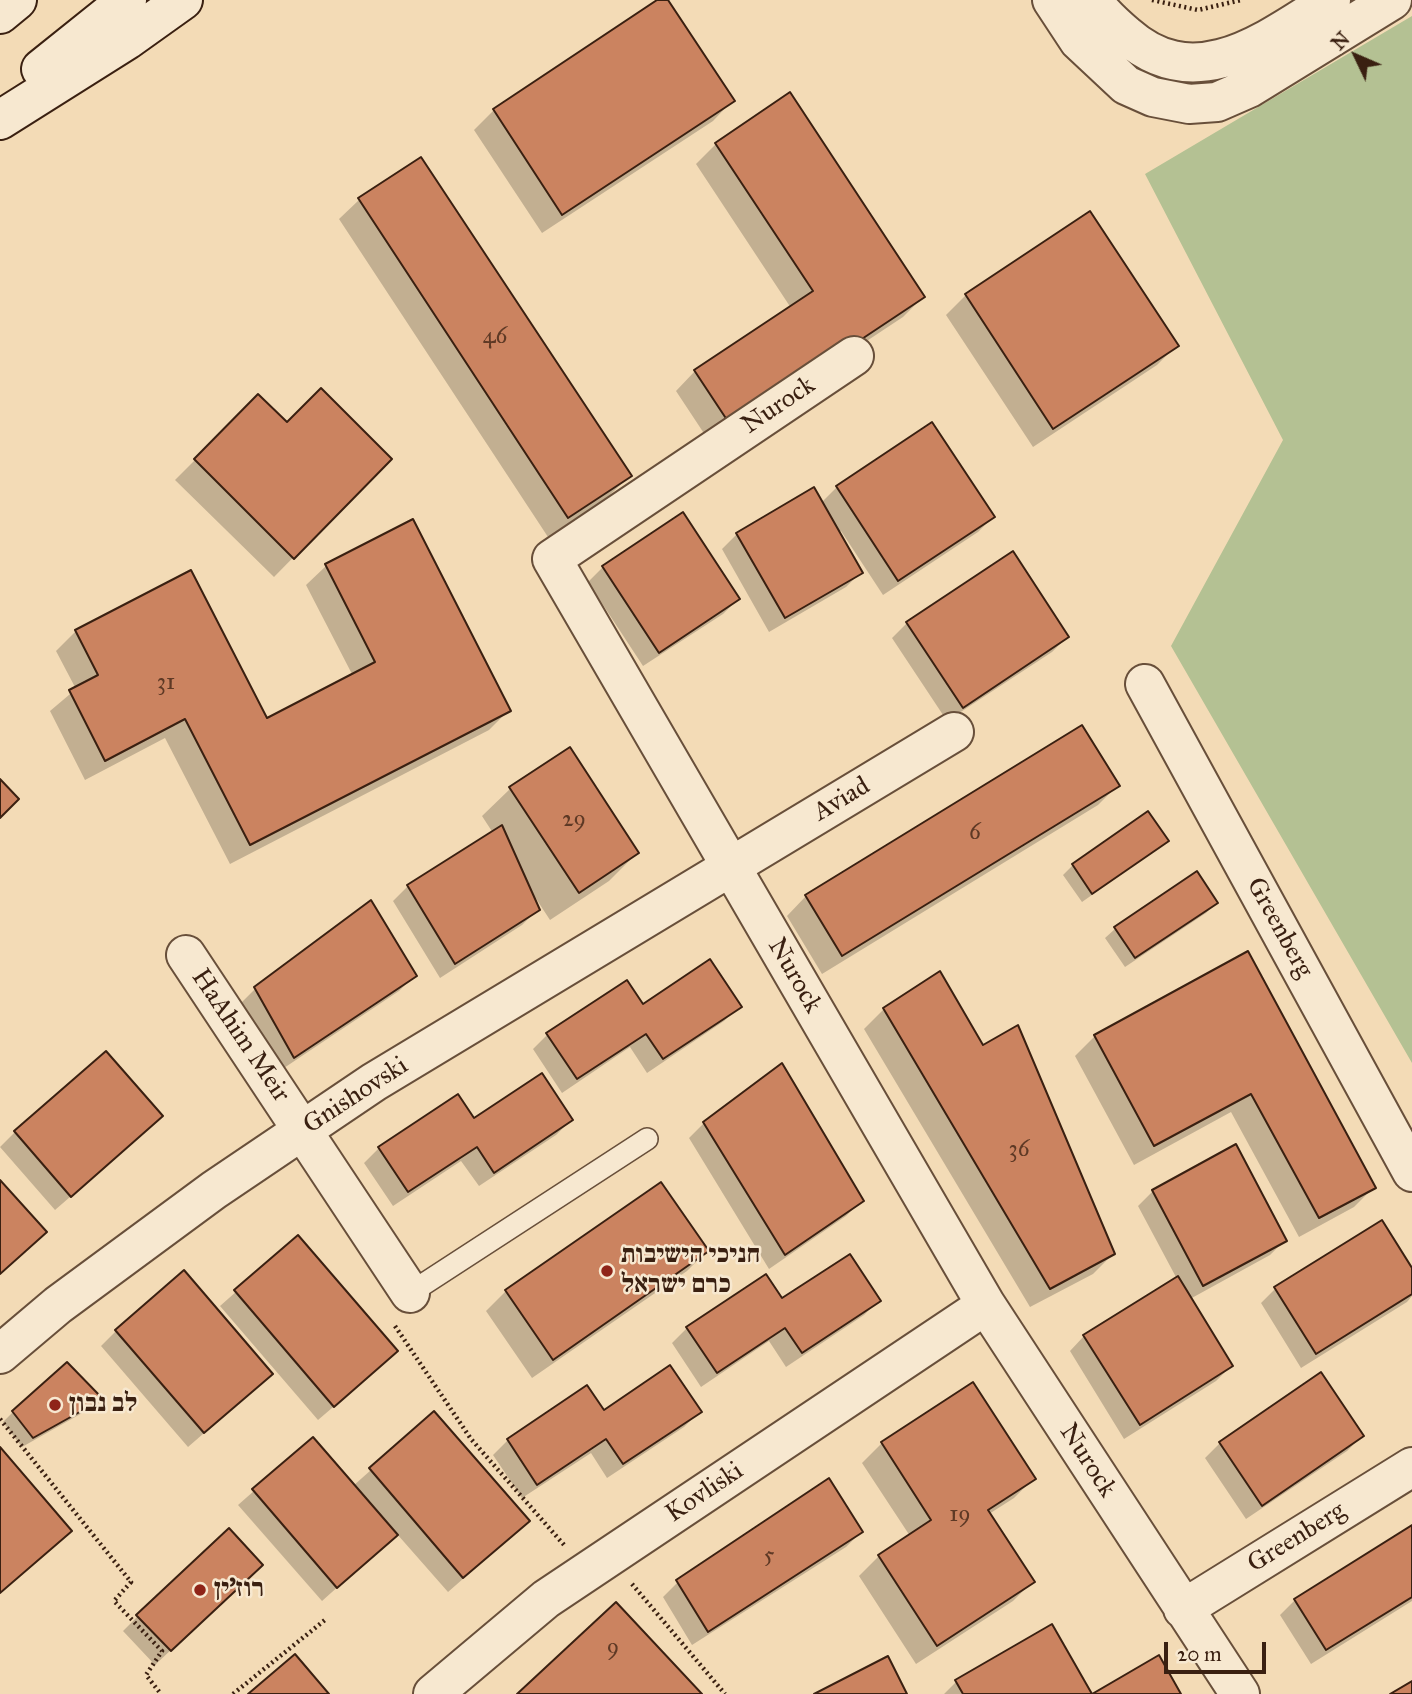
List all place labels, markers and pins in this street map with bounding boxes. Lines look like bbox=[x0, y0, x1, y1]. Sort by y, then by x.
place label: חניכי הישיבות כרם ישראל bbox=[621, 1240, 760, 1302]
marker: חניכי הישיבות כרם ישראל bbox=[599, 1263, 615, 1279]
place label: לב נבון bbox=[69, 1389, 137, 1421]
marker: לב נבון bbox=[47, 1397, 63, 1413]
place label: רוז'ין bbox=[214, 1574, 264, 1606]
marker: רוז'ין bbox=[192, 1582, 208, 1598]

